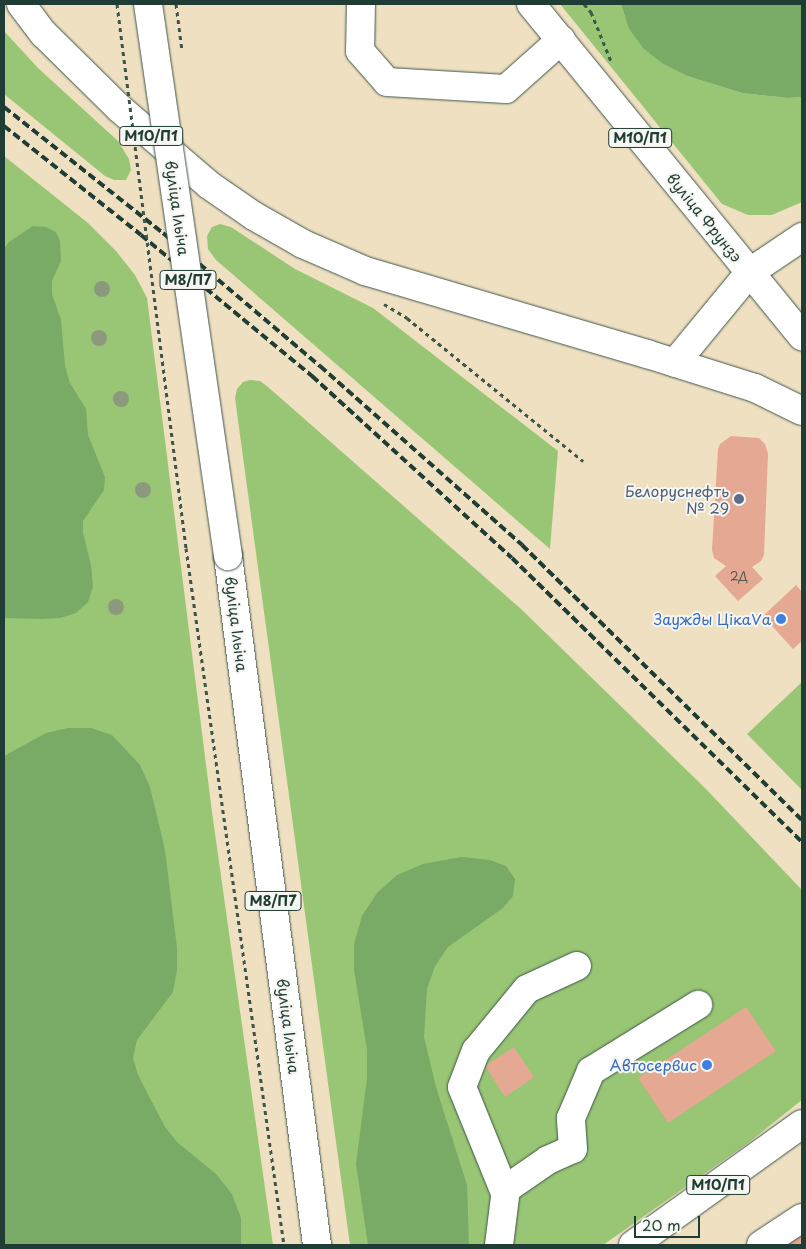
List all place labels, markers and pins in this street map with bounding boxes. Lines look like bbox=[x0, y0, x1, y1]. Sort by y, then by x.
place label: Белоруснефть № 29 bbox=[625, 481, 729, 516]
marker: Белоруснефть № 29 bbox=[733, 493, 745, 505]
place label: Заужды ЦікаVа bbox=[654, 610, 771, 628]
marker: Заужды ЦікаVа bbox=[775, 613, 787, 625]
place label: Автосервис bbox=[610, 1056, 697, 1074]
marker: Автосервис bbox=[701, 1059, 713, 1071]

